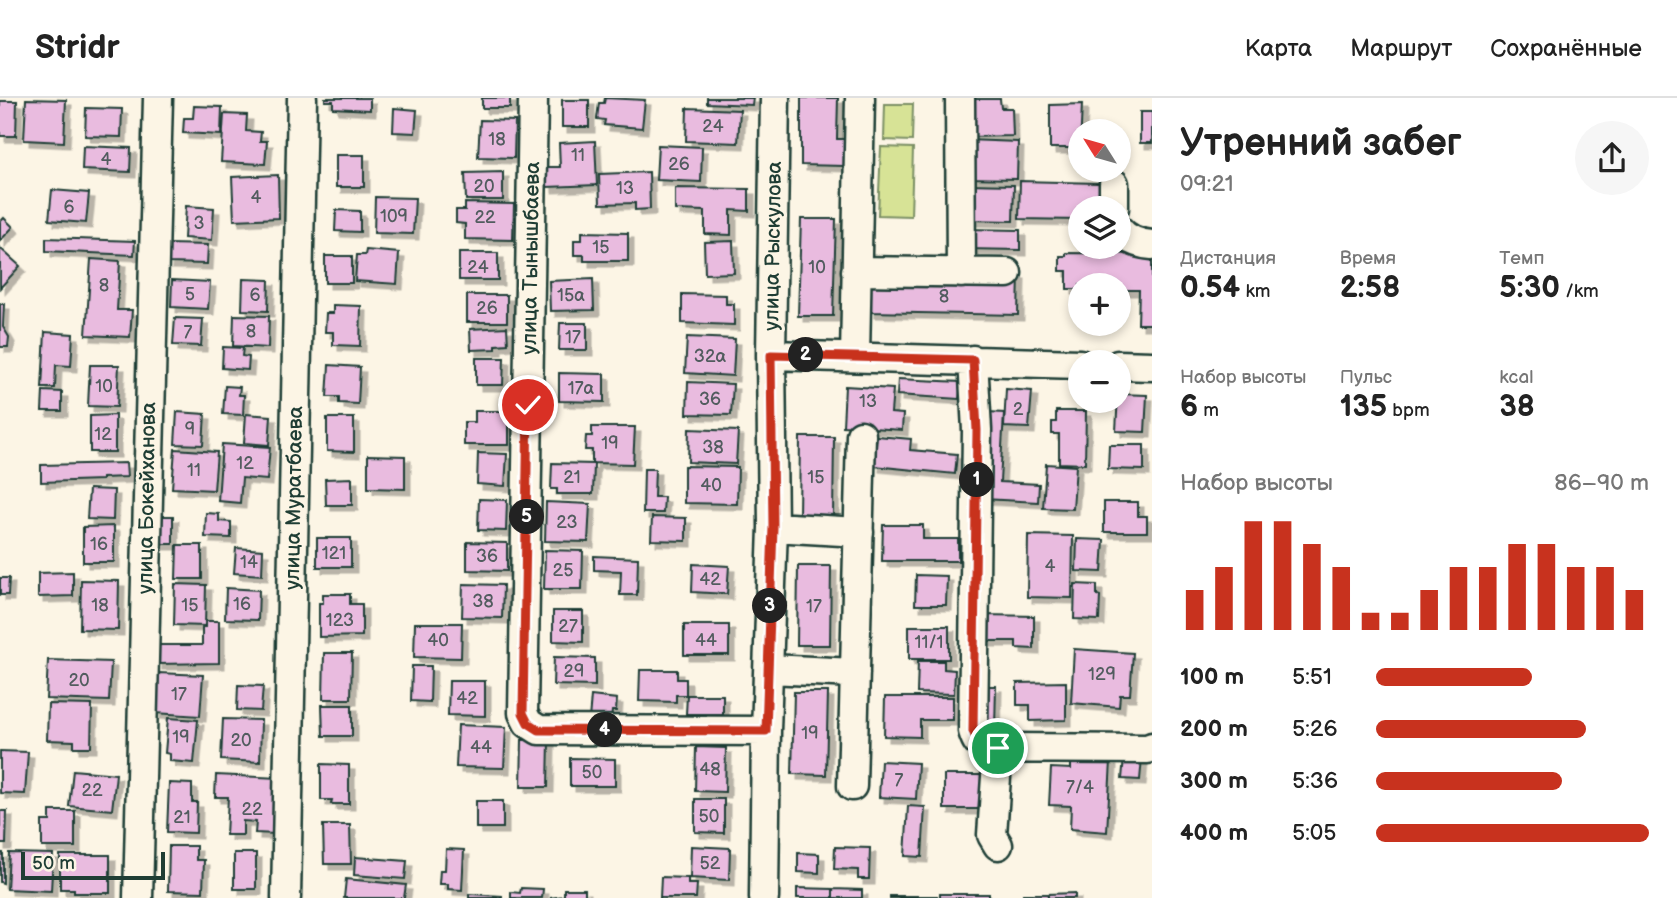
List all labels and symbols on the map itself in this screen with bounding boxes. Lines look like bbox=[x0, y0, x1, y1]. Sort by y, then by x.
house number: 24 bbox=[702, 116, 724, 137]
north arrow bbox=[1068, 119, 1130, 182]
house number: 18 bbox=[488, 129, 506, 150]
house number: 11 bbox=[571, 145, 585, 166]
house number: 4 bbox=[101, 149, 112, 170]
house number: 26 bbox=[668, 154, 690, 175]
street label: улица Рыскулова bbox=[759, 160, 787, 331]
street label: улица Тынышбаева bbox=[517, 161, 545, 355]
house number: 20 bbox=[473, 176, 495, 197]
house number: 13 bbox=[616, 178, 634, 199]
house number: 4 bbox=[251, 187, 262, 208]
house number: 6 bbox=[64, 197, 75, 218]
house number: 109 bbox=[380, 206, 408, 227]
house number: 22 bbox=[474, 207, 496, 228]
house number: 3 bbox=[193, 213, 205, 234]
house number: 15 bbox=[592, 237, 610, 258]
house number: 24 bbox=[467, 257, 489, 278]
house number: 10 bbox=[808, 257, 826, 278]
house number: 8 bbox=[99, 275, 109, 296]
house number: 5 bbox=[185, 284, 195, 305]
house number: 6 bbox=[250, 285, 261, 306]
house number: 15а bbox=[557, 285, 585, 306]
house number: 8 bbox=[939, 286, 949, 307]
house number: 26 bbox=[476, 298, 498, 319]
house number: 8 bbox=[246, 321, 256, 342]
house number: 7 bbox=[184, 322, 193, 343]
house number: 17 bbox=[565, 327, 581, 348]
pin: 2 bbox=[788, 338, 824, 372]
house number: 32а bbox=[694, 346, 727, 367]
pin bbox=[498, 375, 558, 435]
house number: 10 bbox=[95, 376, 113, 397]
house number: 17а bbox=[568, 378, 595, 399]
house number: 36 bbox=[699, 389, 721, 410]
house number: 13 bbox=[859, 391, 877, 412]
house number: 2 bbox=[1013, 399, 1024, 420]
street label: улица Бокейханова bbox=[133, 401, 161, 594]
street label: улица Муратбаева bbox=[280, 405, 308, 590]
house number: 9 bbox=[185, 419, 195, 440]
house number: 12 bbox=[94, 424, 112, 445]
house number: 19 bbox=[601, 433, 619, 454]
house number: 38 bbox=[702, 437, 724, 458]
house number: 12 bbox=[236, 453, 254, 474]
house number: 11 bbox=[187, 460, 201, 481]
pin: 1 bbox=[960, 462, 995, 498]
house number: 21 bbox=[563, 467, 581, 488]
house number: 15 bbox=[807, 467, 825, 488]
house number: 40 bbox=[700, 475, 722, 496]
pin: 5 bbox=[510, 500, 544, 534]
house number: 23 bbox=[556, 512, 578, 533]
house number: 16 bbox=[90, 534, 108, 555]
house number: 121 bbox=[322, 543, 346, 564]
house number: 36 bbox=[476, 546, 498, 567]
house number: 14 bbox=[240, 552, 258, 573]
house number: 4 bbox=[1045, 556, 1056, 577]
house number: 25 bbox=[553, 560, 573, 581]
house number: 42 bbox=[699, 569, 721, 590]
pin: 3 bbox=[752, 588, 788, 624]
house number: 38 bbox=[472, 591, 494, 612]
house number: 16 bbox=[233, 594, 251, 615]
house number: 18 bbox=[91, 595, 109, 616]
house number: 15 bbox=[181, 595, 199, 616]
house number: 17 bbox=[806, 596, 822, 617]
house number: 123 bbox=[326, 610, 354, 631]
house number: 27 bbox=[558, 616, 578, 637]
house number: 40 bbox=[427, 630, 449, 651]
house number: 44 bbox=[695, 630, 717, 651]
house number: 11/1 bbox=[914, 632, 944, 653]
house number: 29 bbox=[563, 661, 585, 682]
house number: 129 bbox=[1088, 664, 1116, 685]
house number: 20 bbox=[68, 670, 90, 691]
house number: 17 bbox=[171, 684, 187, 705]
house number: 42 bbox=[456, 688, 478, 709]
pin: 4 bbox=[588, 712, 622, 748]
pin bbox=[968, 718, 1028, 778]
house number: 19 bbox=[801, 723, 819, 744]
house number: 19 bbox=[172, 727, 190, 748]
house number: 20 bbox=[230, 730, 252, 751]
house number: 44 bbox=[470, 737, 492, 758]
house number: 48 bbox=[699, 759, 721, 780]
house number: 50 bbox=[582, 762, 602, 783]
house number: 7 bbox=[895, 770, 904, 791]
house number: 7/4 bbox=[1066, 777, 1094, 798]
house number: 22 bbox=[81, 780, 103, 801]
house number: 22 bbox=[241, 799, 263, 820]
house number: 50 bbox=[699, 806, 719, 827]
house number: 21 bbox=[173, 807, 191, 828]
scale bar bbox=[21, 849, 164, 881]
house number: 52 bbox=[700, 853, 721, 874]

